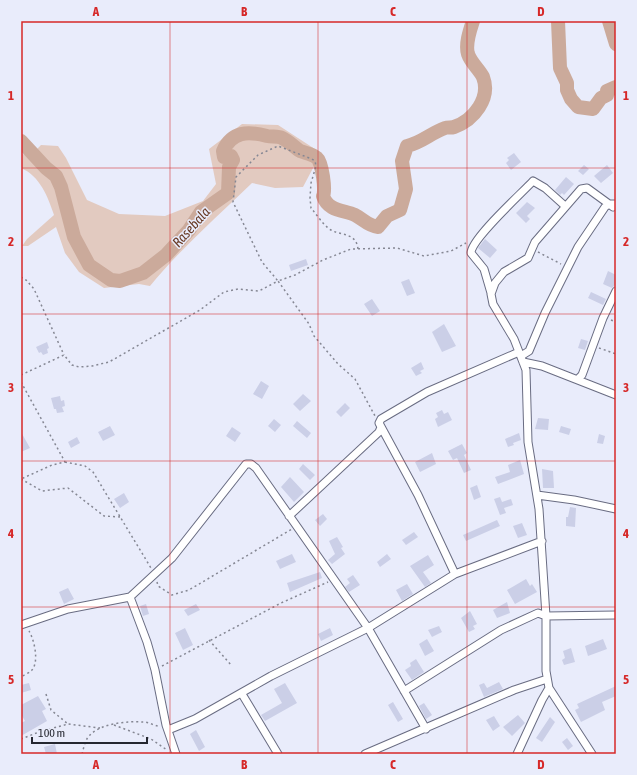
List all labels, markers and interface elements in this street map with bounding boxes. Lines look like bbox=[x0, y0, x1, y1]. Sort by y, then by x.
text: A bbox=[92, 4, 100, 19]
text: B bbox=[241, 4, 248, 19]
text: C bbox=[390, 4, 396, 19]
text: D bbox=[537, 4, 545, 19]
text: 1 bbox=[8, 88, 14, 103]
text: 1 bbox=[623, 88, 629, 103]
water label: Rasebala bbox=[169, 203, 213, 250]
text: 2 bbox=[8, 234, 14, 249]
text: 2 bbox=[623, 234, 629, 249]
text: 3 bbox=[8, 380, 14, 395]
text: 3 bbox=[623, 380, 629, 395]
text: 4 bbox=[7, 526, 14, 541]
text: 4 bbox=[622, 526, 629, 541]
text: 5 bbox=[8, 672, 14, 687]
text: 5 bbox=[623, 672, 629, 687]
scale bar bbox=[32, 719, 147, 745]
text: 100 m bbox=[38, 726, 65, 740]
text: A bbox=[92, 757, 100, 772]
text: B bbox=[241, 757, 248, 772]
text: C bbox=[390, 757, 396, 772]
text: D bbox=[537, 757, 545, 772]

